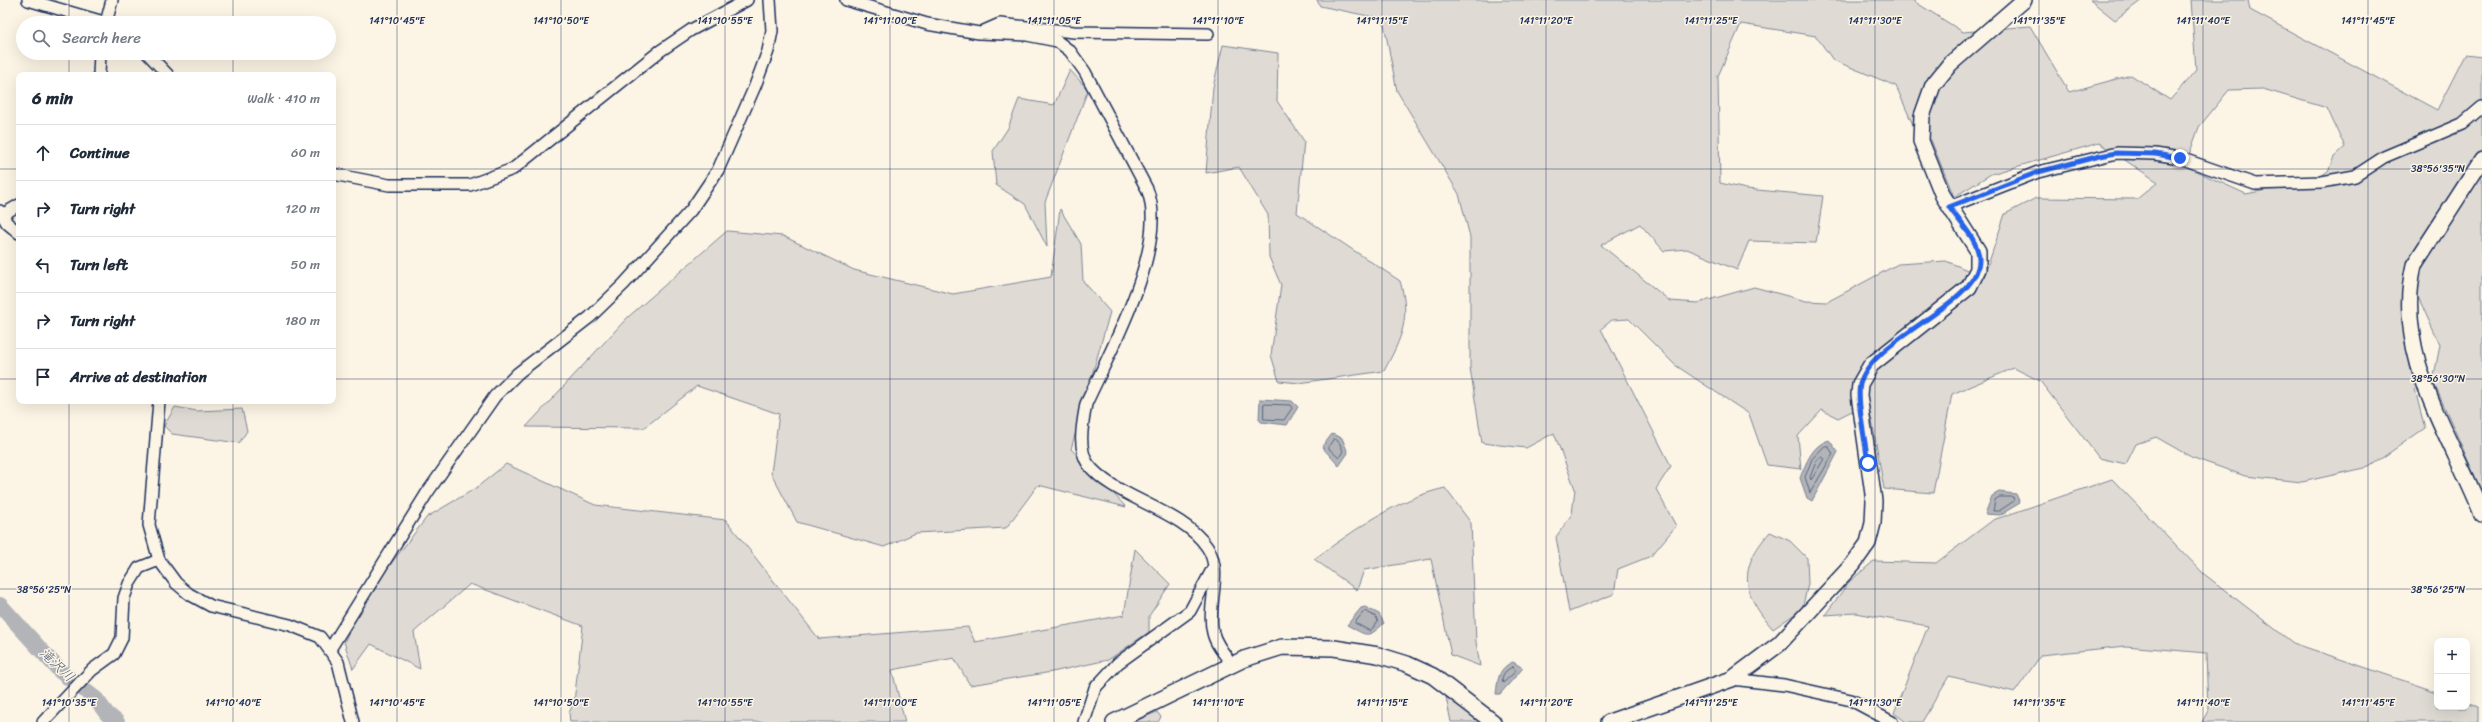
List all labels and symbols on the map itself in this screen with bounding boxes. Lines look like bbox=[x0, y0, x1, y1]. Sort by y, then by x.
text: 141°10'45"E bbox=[369, 12, 426, 30]
text: 141°10'50"E bbox=[533, 12, 590, 30]
text: 141°10'55"E bbox=[697, 12, 754, 30]
text: 141°11'00"E bbox=[863, 12, 918, 30]
text: 141°11'05"E bbox=[1027, 12, 1082, 30]
text: 141°11'10"E bbox=[1192, 12, 1245, 30]
text: 141°11'15"E bbox=[1356, 12, 1409, 30]
text: 141°11'20"E bbox=[1519, 12, 1574, 30]
text: 141°11'25"E bbox=[1685, 12, 1739, 30]
text: 141°11'30"E bbox=[1849, 12, 1903, 30]
text: 141°11'35"E bbox=[2013, 12, 2067, 30]
text: 141°11'40"E bbox=[2176, 12, 2231, 30]
text: 141°11'45"E bbox=[2341, 12, 2396, 30]
route end bbox=[2171, 149, 2189, 167]
text: 38°56'35"N bbox=[2411, 160, 2465, 178]
text: 38°56'30"N bbox=[2411, 370, 2465, 388]
route start bbox=[1859, 454, 1877, 472]
text: 38°56'25"N bbox=[17, 581, 71, 599]
text: 38°56'25"N bbox=[2411, 581, 2465, 599]
water label: 滝沢川 bbox=[33, 641, 81, 689]
text: 141°10'35"E bbox=[42, 694, 98, 712]
text: 141°10'40"E bbox=[205, 694, 262, 712]
text: 141°10'45"E bbox=[369, 694, 426, 712]
text: 141°10'50"E bbox=[533, 694, 590, 712]
text: 141°10'55"E bbox=[697, 694, 754, 712]
text: 141°11'00"E bbox=[863, 694, 918, 712]
text: 141°11'05"E bbox=[1027, 694, 1082, 712]
text: 141°11'10"E bbox=[1192, 694, 1245, 712]
text: 141°11'15"E bbox=[1356, 694, 1409, 712]
text: 141°11'20"E bbox=[1519, 694, 1574, 712]
text: 141°11'25"E bbox=[1685, 694, 1739, 712]
text: 141°11'30"E bbox=[1849, 694, 1903, 712]
text: 141°11'35"E bbox=[2013, 694, 2067, 712]
text: 141°11'40"E bbox=[2176, 694, 2231, 712]
text: 141°11'45"E bbox=[2341, 694, 2396, 712]

